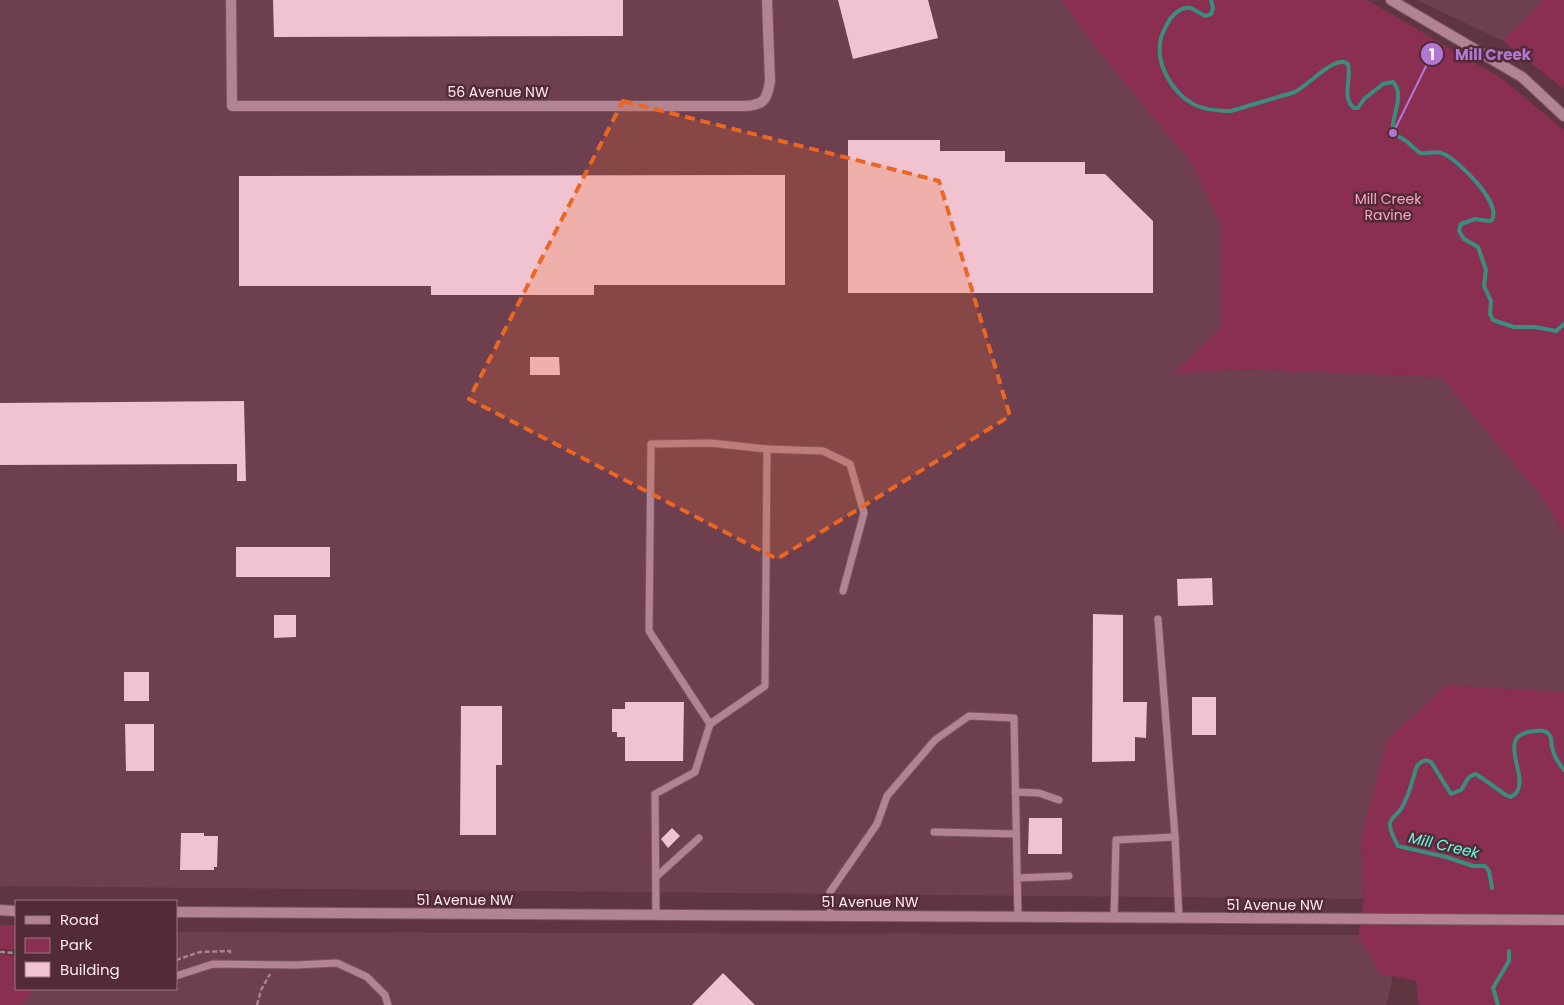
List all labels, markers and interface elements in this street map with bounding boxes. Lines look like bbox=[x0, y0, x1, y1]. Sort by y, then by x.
callout: Mill Creek bbox=[1420, 39, 1540, 69]
text: 1 bbox=[1429, 44, 1435, 65]
text: Mill Creek bbox=[1455, 44, 1532, 65]
street label: 56 Avenue NW bbox=[447, 82, 549, 102]
park label: Mill Creek Ravine bbox=[1355, 189, 1422, 225]
water label: Mill Creek bbox=[1407, 827, 1483, 864]
street label: 51 Avenue NW bbox=[417, 890, 514, 910]
street label: 51 Avenue NW bbox=[822, 892, 919, 912]
street label: 51 Avenue NW bbox=[1227, 895, 1324, 915]
legend bbox=[15, 900, 178, 990]
text: Road bbox=[60, 909, 99, 930]
text: Park bbox=[60, 934, 92, 955]
text: Building bbox=[60, 959, 120, 980]

